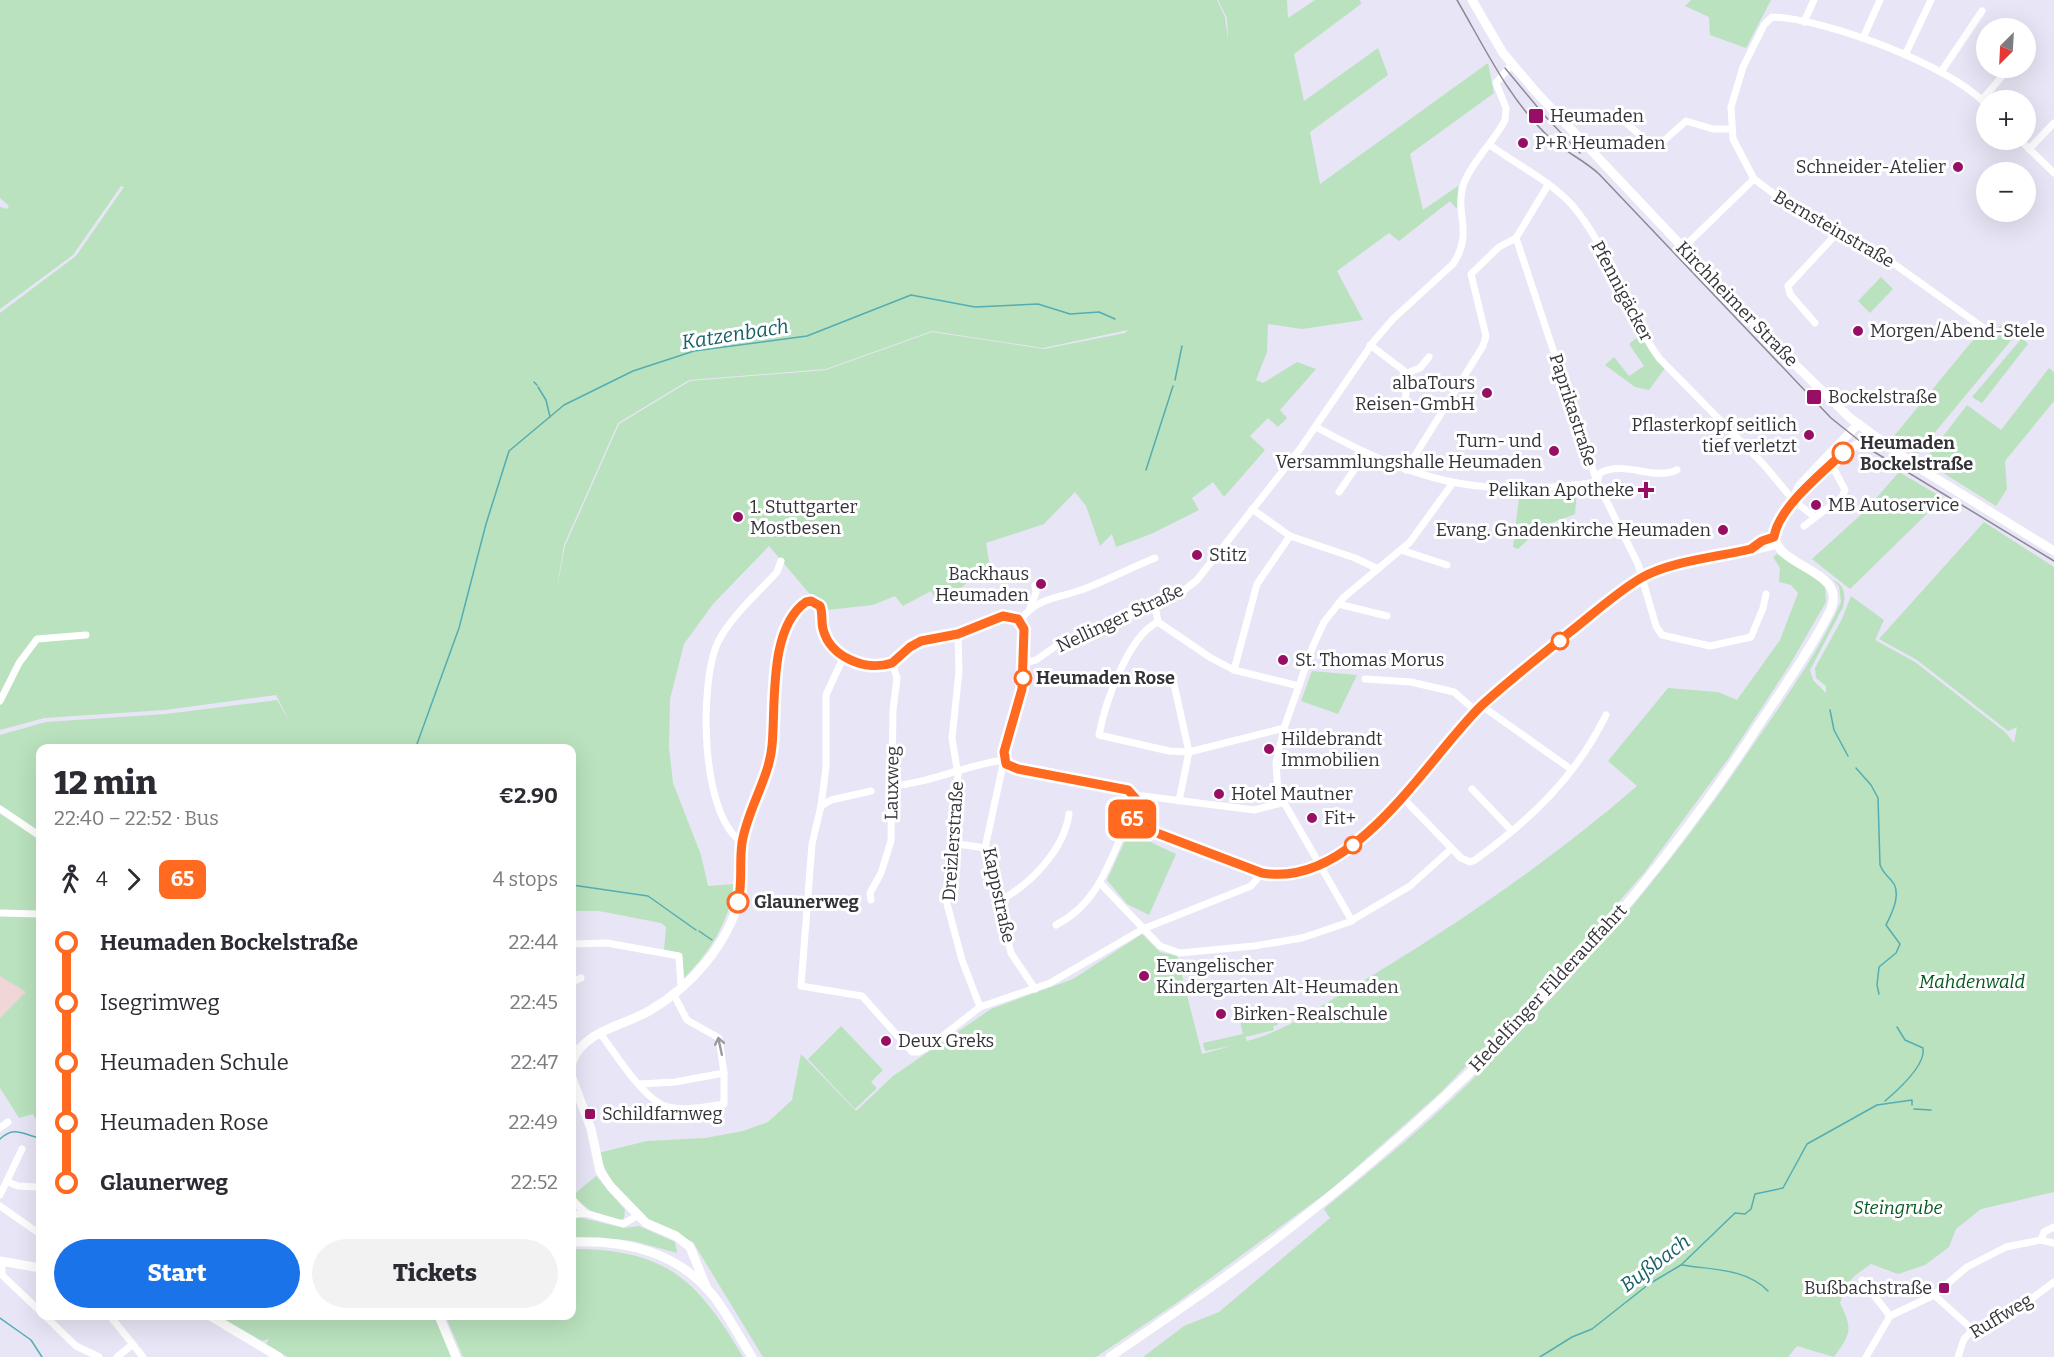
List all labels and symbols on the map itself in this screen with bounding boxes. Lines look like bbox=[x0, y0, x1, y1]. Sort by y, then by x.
north arrow bbox=[1976, 18, 2036, 78]
place label: Heumaden bbox=[1550, 105, 1645, 127]
marker: Heumaden bbox=[1527, 107, 1545, 125]
place label: P+R Heumaden bbox=[1535, 132, 1666, 154]
marker: P+R Heumaden bbox=[1516, 136, 1530, 150]
place label: Schneider-Atelier bbox=[1796, 156, 1946, 178]
marker: Schneider-Atelier bbox=[1951, 160, 1965, 174]
street label: Bernsteinstraße bbox=[1770, 186, 1898, 272]
street label: Pfennigäcker bbox=[1586, 237, 1658, 345]
street label: Kirchheimer Straße bbox=[1671, 237, 1803, 371]
water label: Katzenbach bbox=[680, 314, 790, 354]
place label: Morgen/Abend-Stele bbox=[1870, 320, 2045, 342]
marker: Morgen/Abend-Stele bbox=[1851, 324, 1865, 338]
street label: Paprikastraße bbox=[1544, 351, 1602, 469]
place label: albaTours Reisen-GmbH bbox=[1355, 372, 1475, 415]
marker: albaTours Reisen-GmbH bbox=[1480, 386, 1494, 400]
place label: Bockelstraße bbox=[1828, 386, 1937, 408]
marker: Bockelstraße bbox=[1805, 388, 1823, 406]
place label: Pflasterkopf seitlich tief verletzt bbox=[1632, 414, 1797, 457]
marker: Pflasterkopf seitlich tief verletzt bbox=[1802, 428, 1816, 442]
place label: Turn- und Versammlungshalle Heumaden bbox=[1275, 430, 1543, 473]
place label: Heumaden Bockelstraße bbox=[1860, 432, 1973, 475]
marker: Heumaden Bockelstraße bbox=[1832, 442, 1854, 464]
marker: Turn- und Versammlungshalle Heumaden bbox=[1547, 444, 1561, 458]
place label: Pelikan Apotheke bbox=[1488, 479, 1634, 501]
marker: Pelikan Apotheke bbox=[1639, 483, 1653, 497]
place label: MB Autoservice bbox=[1828, 494, 1959, 516]
place label: 1. Stuttgarter Mostbesen bbox=[750, 496, 858, 539]
marker: MB Autoservice bbox=[1809, 498, 1823, 512]
marker: 1. Stuttgarter Mostbesen bbox=[731, 510, 745, 524]
place label: Evang. Gnadenkirche Heumaden bbox=[1436, 519, 1712, 541]
marker: Evang. Gnadenkirche Heumaden bbox=[1716, 523, 1730, 537]
place label: Stitz bbox=[1209, 544, 1247, 566]
marker: Stitz bbox=[1190, 548, 1204, 562]
place label: Backhaus Heumaden bbox=[935, 563, 1030, 606]
marker: Backhaus Heumaden bbox=[1034, 577, 1048, 591]
street label: Nellinger Straße bbox=[1053, 579, 1187, 657]
unlabelled marker bbox=[1551, 632, 1569, 650]
place label: St. Thomas Morus bbox=[1295, 649, 1444, 671]
marker: St. Thomas Morus bbox=[1276, 653, 1290, 667]
place label: Heumaden Rose bbox=[1036, 667, 1175, 689]
marker: Heumaden Rose bbox=[1014, 669, 1032, 687]
place label: Hildebrandt Immobilien bbox=[1281, 728, 1383, 771]
marker: Hildebrandt Immobilien bbox=[1262, 742, 1276, 756]
street label: Lauxweg bbox=[880, 746, 904, 820]
street label: Dreizlerstraße bbox=[938, 780, 968, 902]
place label: Hotel Mautner bbox=[1231, 783, 1353, 805]
marker: Hotel Mautner bbox=[1212, 787, 1226, 801]
line badge: 65 bbox=[1105, 800, 1159, 838]
place label: Fit+ bbox=[1324, 807, 1356, 829]
marker: Fit+ bbox=[1305, 811, 1319, 825]
unlabelled marker bbox=[1344, 836, 1362, 854]
street label: Kappstraße bbox=[978, 845, 1020, 945]
marker: Glaunerweg bbox=[727, 891, 749, 913]
place label: Glaunerweg bbox=[754, 891, 860, 913]
street label: Hedelfinger Filderauffahrt bbox=[1465, 899, 1632, 1076]
place label: Evangelischer Kindergarten Alt-Heumaden bbox=[1156, 955, 1399, 998]
marker: Evangelischer Kindergarten Alt-Heumaden bbox=[1137, 969, 1151, 983]
park label: Mahdenwald bbox=[1919, 971, 2025, 993]
place label: Birken-Realschule bbox=[1233, 1003, 1388, 1025]
marker: Birken-Realschule bbox=[1214, 1007, 1228, 1021]
place label: Deux Greks bbox=[898, 1030, 994, 1052]
marker: Deux Greks bbox=[879, 1034, 893, 1048]
one-way arrow bbox=[714, 1037, 725, 1057]
place label: Schildfarnweg bbox=[602, 1103, 723, 1125]
marker: Schildfarnweg bbox=[583, 1107, 597, 1121]
park label: Steingrube bbox=[1853, 1197, 1943, 1219]
water label: Bußbach bbox=[1615, 1229, 1695, 1297]
place label: Bußbachstraße bbox=[1804, 1277, 1932, 1299]
marker: Bußbachstraße bbox=[1937, 1281, 1951, 1295]
street label: Ruffweg bbox=[1966, 1289, 2036, 1343]

